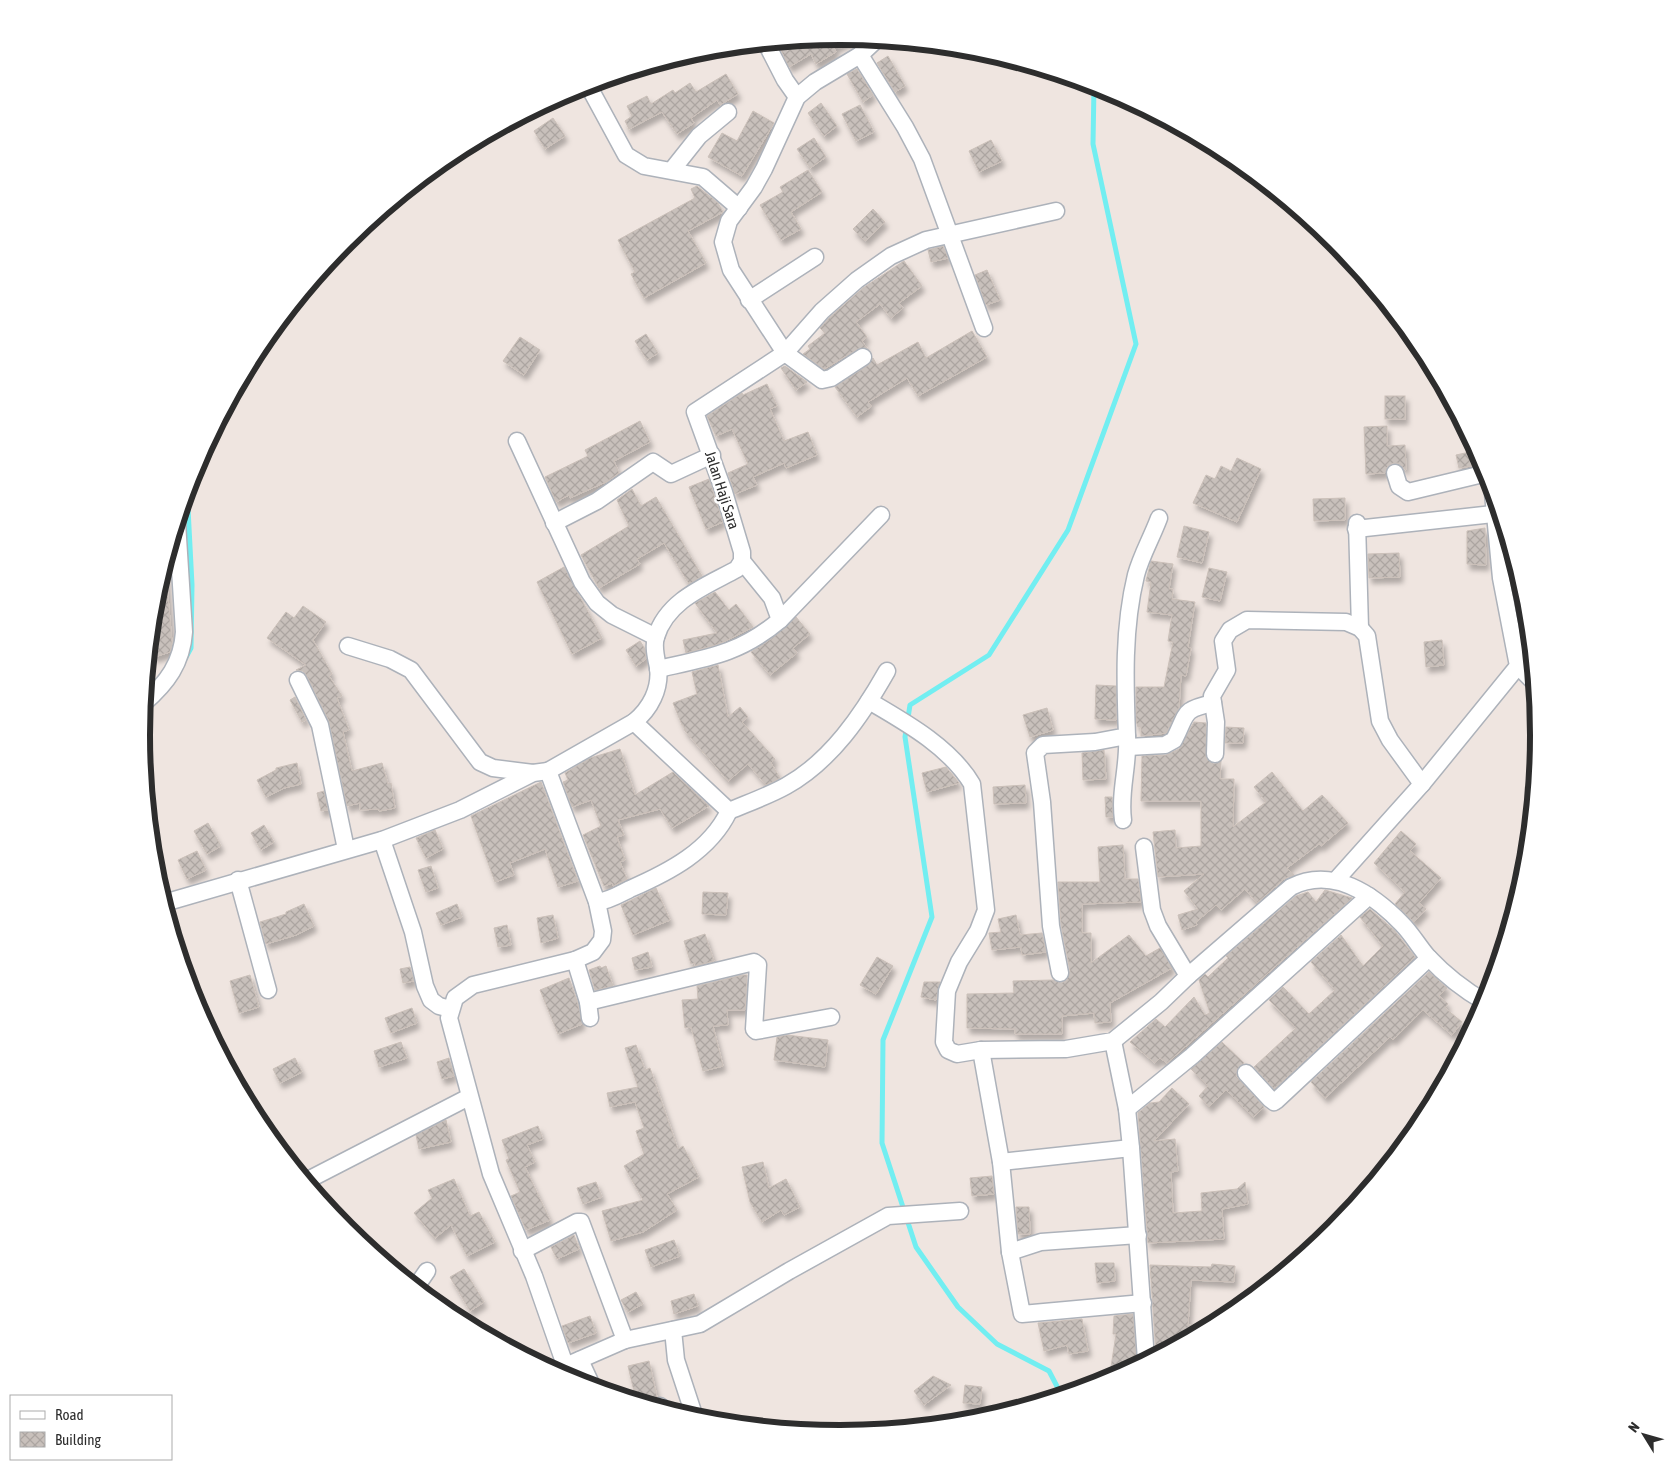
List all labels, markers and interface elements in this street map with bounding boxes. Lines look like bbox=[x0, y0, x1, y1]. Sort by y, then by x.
street label: Jalan Haji Sara bbox=[702, 449, 743, 531]
legend bbox=[10, 1395, 172, 1460]
text: Road bbox=[55, 1406, 84, 1423]
north arrow bbox=[1619, 1410, 1669, 1460]
text: N bbox=[1625, 1419, 1642, 1435]
text: Building bbox=[55, 1431, 101, 1448]

